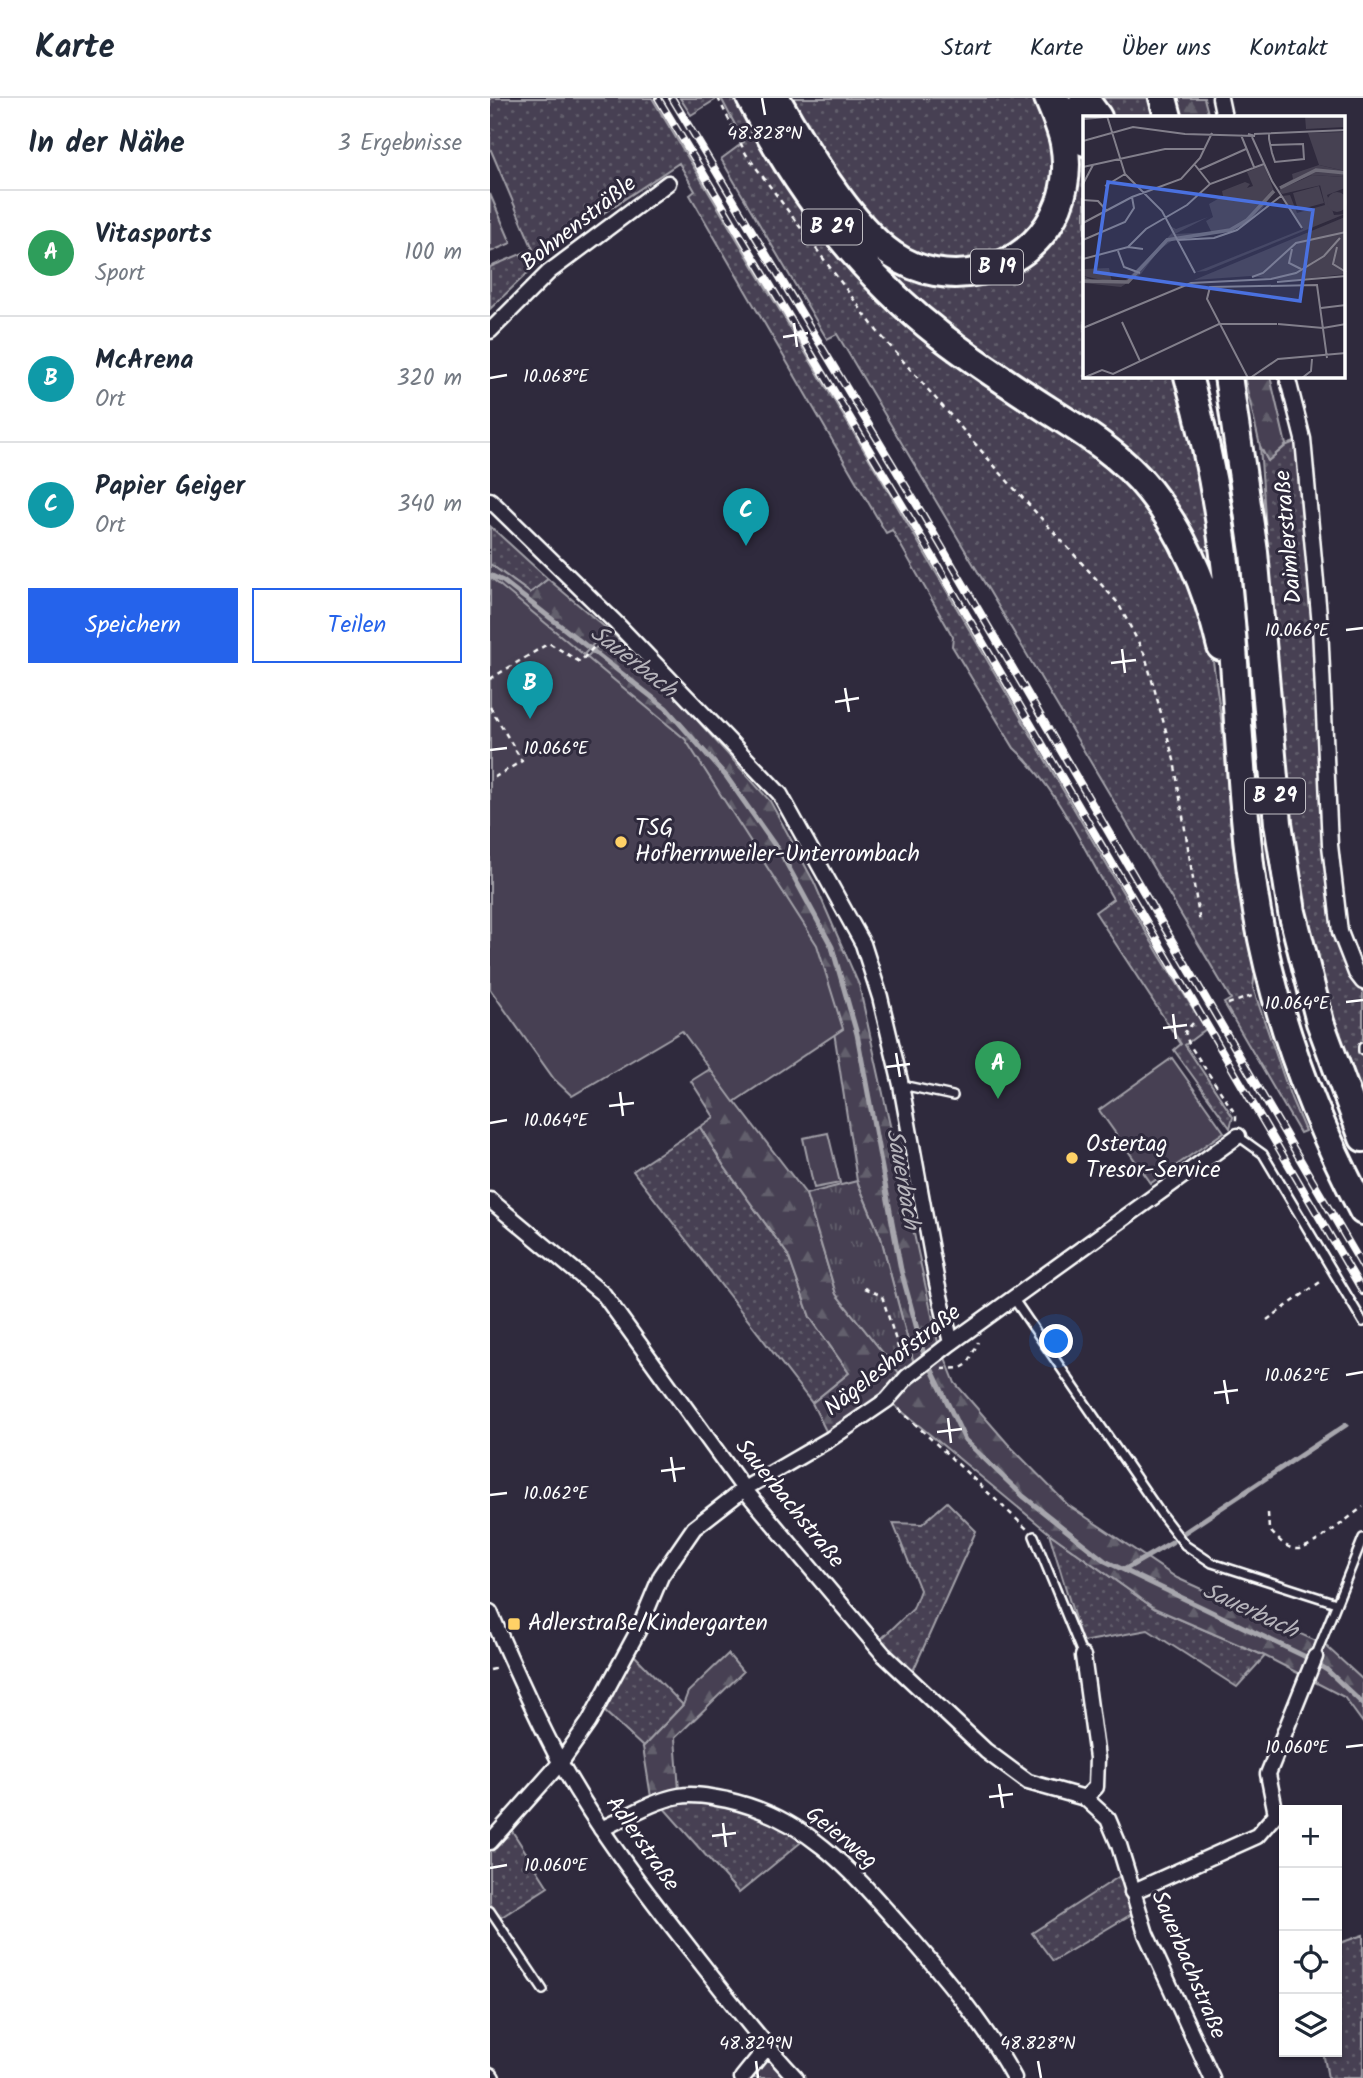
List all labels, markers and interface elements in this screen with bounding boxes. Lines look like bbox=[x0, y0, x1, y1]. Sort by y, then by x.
text: Karte bbox=[35, 22, 115, 75]
text: Start bbox=[941, 29, 992, 68]
text: Karte bbox=[1030, 29, 1083, 68]
text: Über uns bbox=[1121, 29, 1211, 68]
text: Kontakt bbox=[1249, 29, 1328, 68]
inset map bbox=[1083, 116, 1346, 378]
text: In der Nähe bbox=[28, 120, 185, 168]
text: 48.828°N bbox=[727, 120, 803, 149]
text: 3 Ergebnisse bbox=[338, 126, 462, 162]
street label: Bohnensträßle bbox=[513, 167, 645, 281]
road number: B 29 bbox=[802, 209, 862, 244]
text: Vitasports bbox=[95, 214, 212, 256]
text: A bbox=[44, 235, 58, 271]
text: 100 m bbox=[404, 235, 462, 271]
road number: B 19 bbox=[971, 250, 1023, 284]
text: Sport bbox=[95, 256, 145, 292]
text: McArena bbox=[95, 340, 194, 382]
text: B bbox=[44, 361, 58, 397]
text: 320 m bbox=[396, 361, 462, 397]
text: 10.068°E bbox=[523, 363, 589, 392]
text: Ort bbox=[95, 382, 126, 418]
text: Papier Geiger bbox=[95, 466, 245, 508]
street label: Daimlerstraße bbox=[1265, 469, 1313, 605]
text: C bbox=[44, 487, 58, 523]
text: 340 m bbox=[397, 487, 462, 523]
pin: C bbox=[723, 488, 769, 546]
text: Ort bbox=[95, 508, 126, 544]
button: Speichern bbox=[28, 588, 238, 663]
button: Teilen bbox=[252, 588, 462, 663]
water label: Sauerbach bbox=[581, 615, 687, 710]
text: 10.066°E bbox=[1265, 617, 1330, 646]
pin: B bbox=[507, 661, 553, 719]
text: 10.066°E bbox=[524, 735, 589, 764]
road number: B 29 bbox=[1245, 778, 1305, 814]
place label: TSG Hofherrnweiler-Unterrombach bbox=[635, 811, 920, 873]
marker: TSG Hofherrnweiler-Unterrombach bbox=[613, 834, 629, 850]
text: 10.064°E bbox=[1265, 990, 1330, 1019]
pin: A bbox=[975, 1041, 1021, 1099]
text: 10.064°E bbox=[524, 1107, 589, 1136]
water label: Sauerbach bbox=[874, 1126, 930, 1235]
place label: Ostertag Tresor-Service bbox=[1086, 1127, 1221, 1189]
marker: Ostertag Tresor-Service bbox=[1064, 1150, 1080, 1166]
street label: Nägeleshofstraße bbox=[817, 1296, 969, 1426]
your location bbox=[1039, 1324, 1073, 1358]
text: 10.062°E bbox=[1264, 1362, 1330, 1391]
street label: Sauerbachstraße bbox=[725, 1431, 853, 1577]
text: 10.062°E bbox=[523, 1480, 589, 1509]
water label: Sauerbach bbox=[1196, 1572, 1306, 1651]
place label: Adlerstraße/Kindergarten bbox=[528, 1606, 768, 1642]
marker: Adlerstraße/Kindergarten bbox=[506, 1616, 522, 1632]
text: 10.060°E bbox=[1265, 1734, 1329, 1763]
street label: Adlerstraße bbox=[596, 1789, 688, 1899]
street label: Geierweg bbox=[797, 1797, 885, 1879]
map controls bbox=[1279, 1805, 1342, 2057]
button: + bbox=[1279, 1805, 1342, 1868]
text: 10.060°E bbox=[524, 1852, 588, 1881]
button: − bbox=[1279, 1868, 1342, 1931]
street label: Sauerbachstraße bbox=[1140, 1885, 1236, 2045]
button: locate bbox=[1279, 1931, 1342, 1994]
button: layers bbox=[1279, 1994, 1342, 2057]
text: 48.829°N bbox=[719, 2030, 793, 2059]
text: 48.828°N bbox=[1000, 2030, 1076, 2059]

